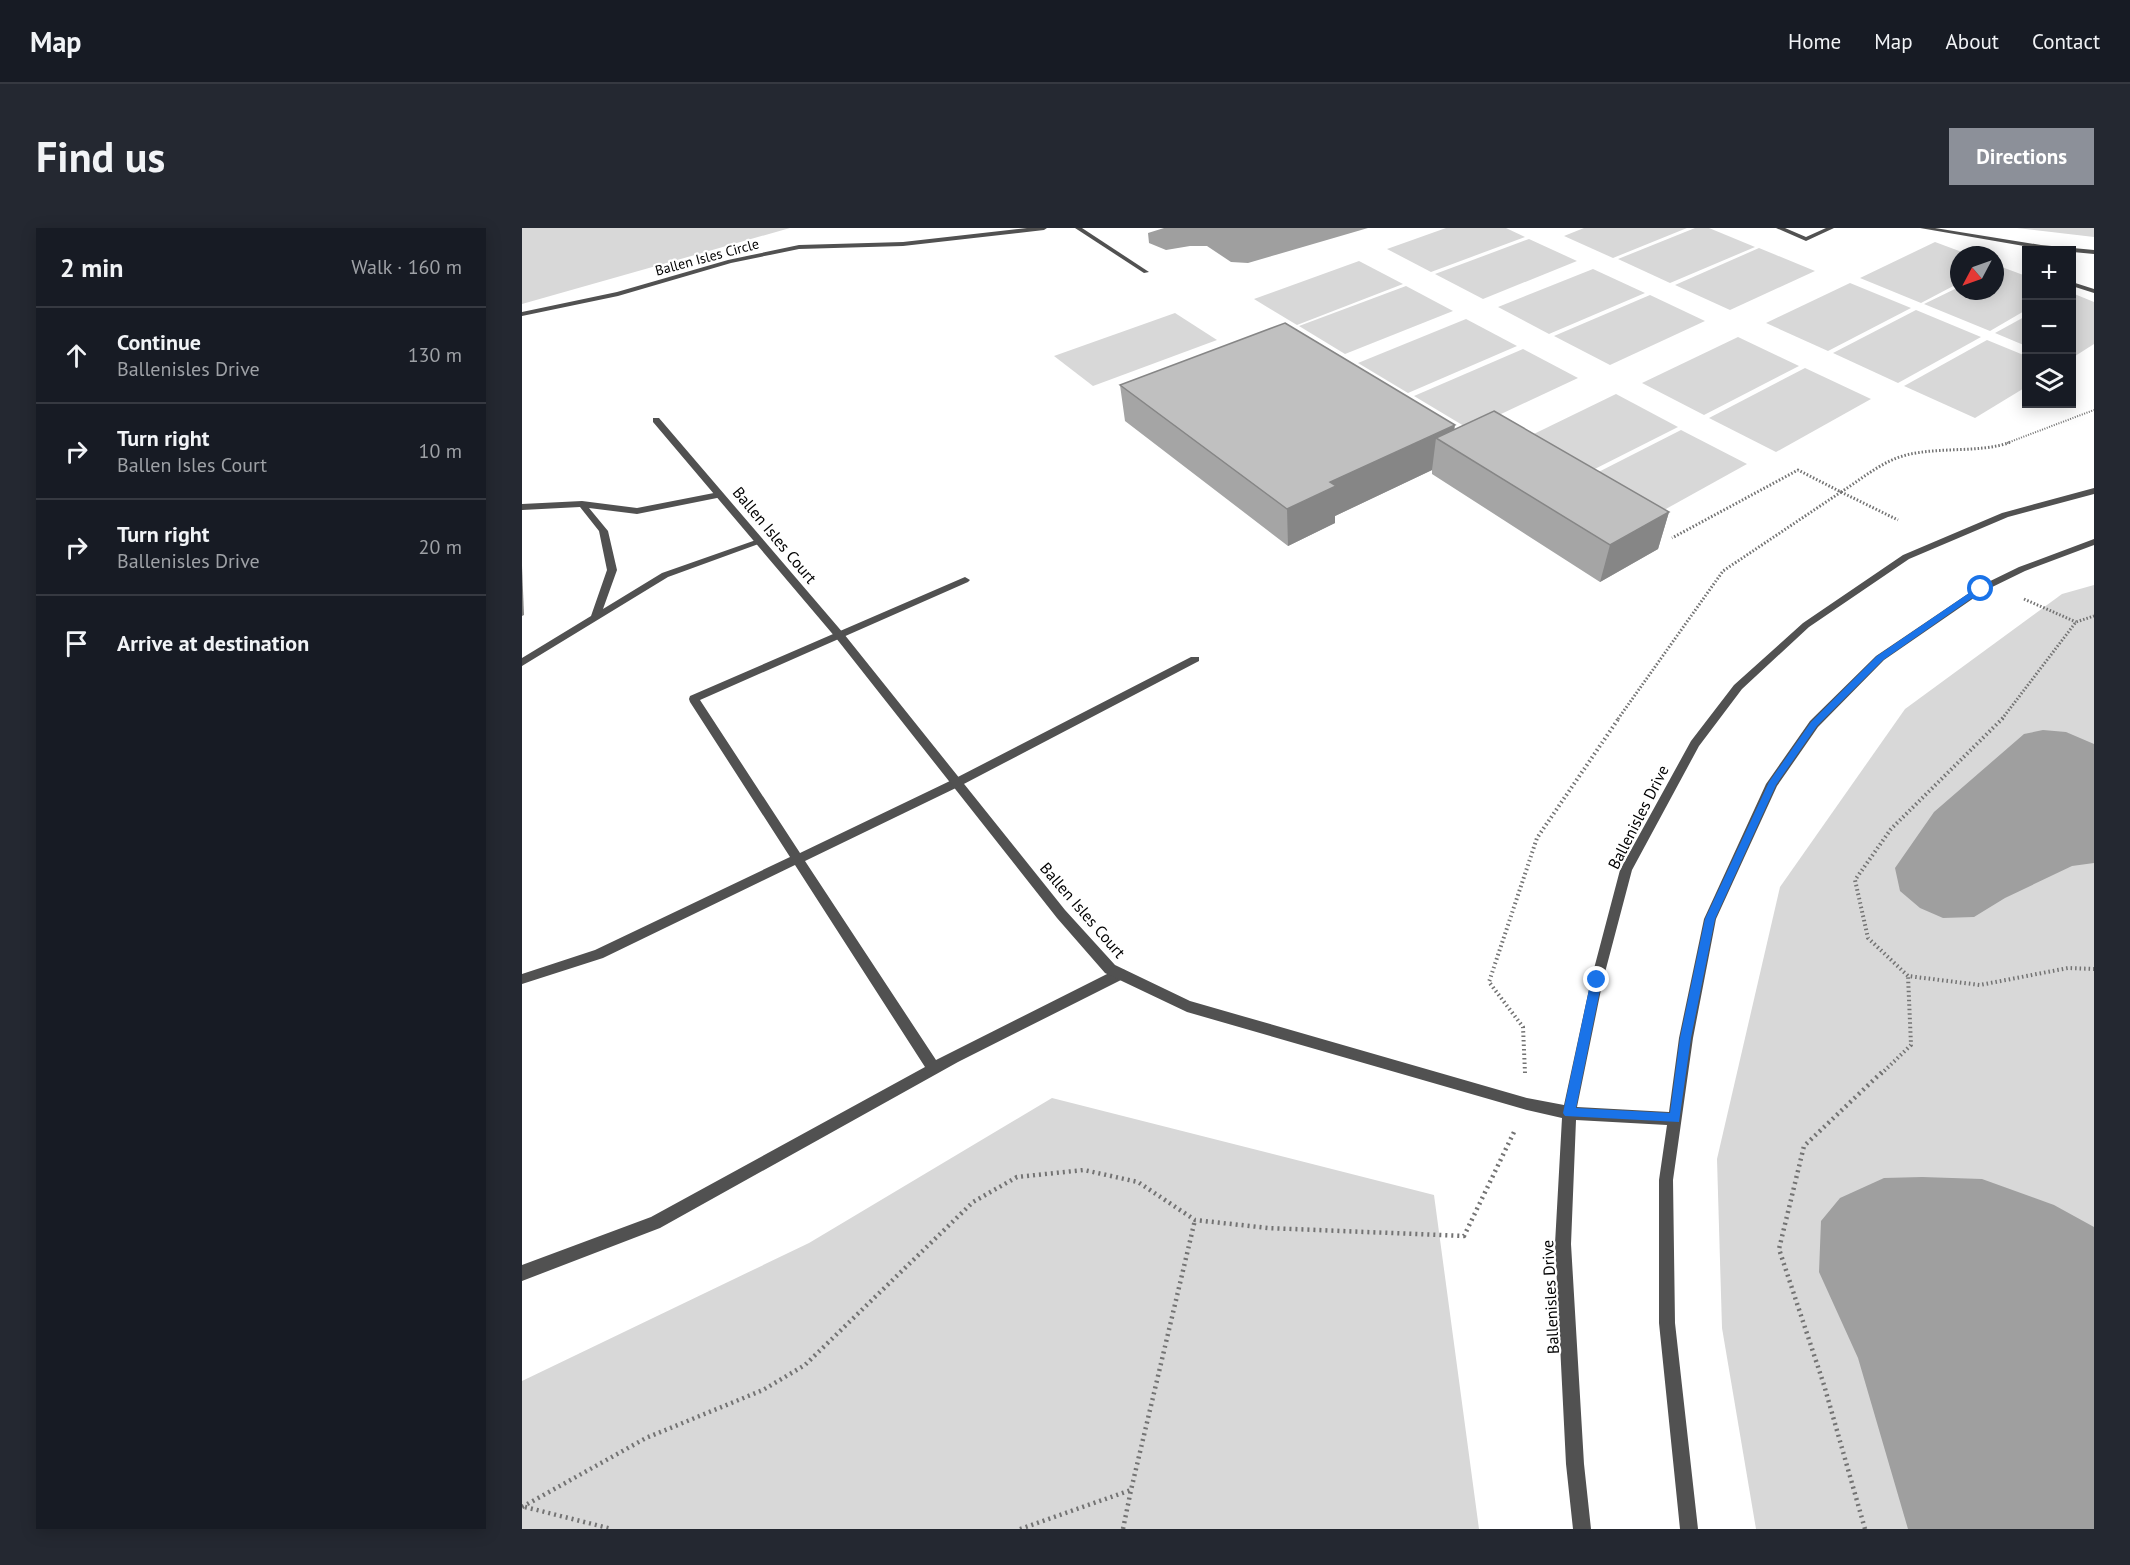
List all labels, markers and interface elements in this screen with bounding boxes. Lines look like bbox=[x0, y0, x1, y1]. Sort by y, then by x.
text: Map bbox=[30, 23, 81, 60]
text: Home bbox=[1788, 28, 1841, 55]
text: Map bbox=[1874, 28, 1913, 55]
text: About bbox=[1946, 28, 1999, 55]
text: Contact bbox=[2032, 28, 2100, 55]
button: Directions bbox=[1949, 128, 2094, 185]
text: Find us bbox=[36, 129, 165, 184]
street label: Ballen Isles Circle bbox=[653, 235, 761, 279]
north arrow bbox=[1950, 246, 2004, 300]
map controls bbox=[2022, 246, 2076, 408]
button: + bbox=[2022, 246, 2076, 300]
text: 2 min bbox=[60, 251, 123, 284]
text: Walk · 160 m bbox=[351, 254, 462, 280]
button: − bbox=[2022, 300, 2076, 354]
text: Continue bbox=[117, 328, 201, 356]
icon: ahead bbox=[60, 339, 93, 372]
text: 130 m bbox=[408, 342, 462, 368]
button: layers bbox=[2022, 354, 2076, 408]
text: Ballenisles Drive bbox=[117, 356, 260, 382]
text: Turn right bbox=[117, 424, 209, 452]
icon: right bbox=[60, 435, 93, 468]
text: 10 m bbox=[419, 438, 462, 464]
text: Ballen Isles Court bbox=[117, 452, 267, 478]
street label: Ballen Isles Court bbox=[729, 483, 822, 588]
text: Turn right bbox=[117, 520, 209, 548]
icon: right bbox=[60, 531, 93, 564]
text: 20 m bbox=[419, 534, 462, 560]
text: Ballenisles Drive bbox=[117, 548, 260, 574]
route start bbox=[1967, 575, 1993, 601]
icon: arrive bbox=[60, 627, 93, 660]
text: Arrive at destination bbox=[117, 629, 309, 657]
street label: Ballenisles Drive bbox=[1603, 762, 1673, 872]
street label: Ballen Isles Court bbox=[1036, 858, 1130, 962]
route end bbox=[1583, 966, 1609, 992]
street label: Ballenisles Drive bbox=[1537, 1239, 1563, 1355]

